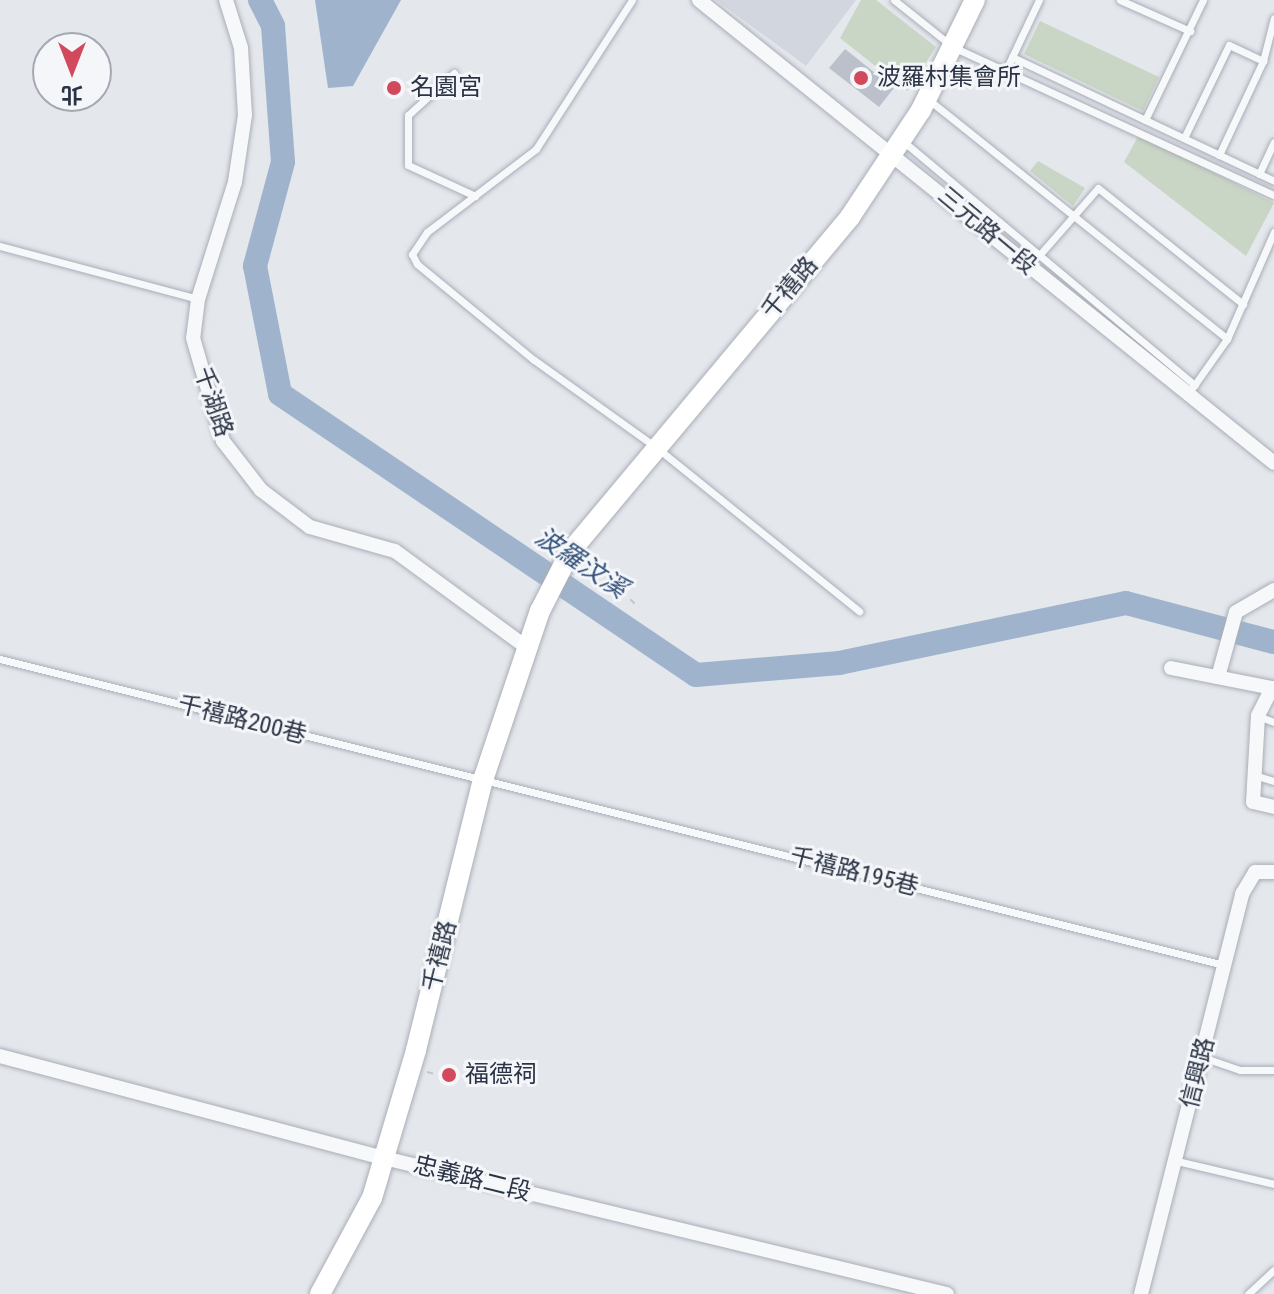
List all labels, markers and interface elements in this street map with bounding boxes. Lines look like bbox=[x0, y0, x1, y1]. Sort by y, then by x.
north arrow bbox=[32, 32, 112, 112]
place label: 波羅村集會所 bbox=[877, 64, 1021, 92]
marker: 波羅村集會所 bbox=[852, 69, 870, 87]
place label: 名園宮 bbox=[410, 74, 482, 102]
marker: 名園宮 bbox=[385, 79, 403, 97]
text: 北 bbox=[61, 82, 83, 107]
street label: 三元路一段 bbox=[932, 181, 1042, 281]
street label: 千禧路 bbox=[756, 251, 824, 325]
street label: 千湖路 bbox=[188, 363, 238, 441]
water label: 波羅汶溪 bbox=[529, 521, 633, 605]
street label: 千禧路200巷 bbox=[175, 690, 309, 750]
street label: 千禧路195巷 bbox=[787, 842, 921, 902]
street label: 千禧路 bbox=[417, 918, 463, 994]
street label: 信興路 bbox=[1175, 1035, 1221, 1111]
place label: 福德祠 bbox=[465, 1061, 537, 1089]
marker: 福德祠 bbox=[440, 1066, 458, 1084]
street label: 忠義路二段 bbox=[410, 1151, 534, 1207]

